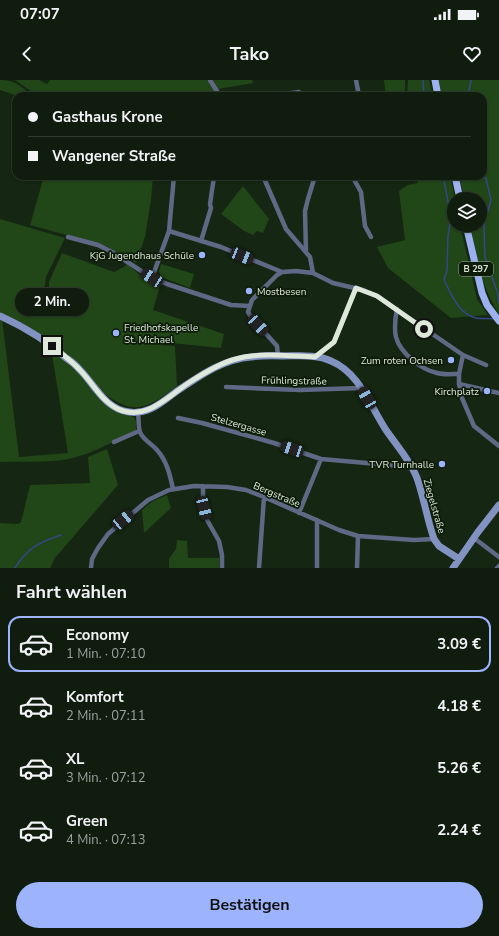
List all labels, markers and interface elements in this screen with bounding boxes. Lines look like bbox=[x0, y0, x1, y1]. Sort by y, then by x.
text: 07:07 bbox=[20, 4, 60, 24]
text: Tako bbox=[230, 42, 269, 66]
icon: back bbox=[16, 43, 38, 65]
icon: heart bbox=[461, 43, 483, 65]
text: Gasthaus Krone bbox=[52, 107, 163, 127]
text: Wangener Straße bbox=[52, 146, 176, 166]
map controls bbox=[447, 192, 487, 232]
button: layers bbox=[447, 192, 487, 232]
car bbox=[229, 246, 255, 266]
place label: KjG Jugendhaus Schüle bbox=[90, 249, 194, 263]
marker: KjG Jugendhaus Schüle bbox=[197, 250, 207, 260]
road number: B 297 bbox=[459, 262, 493, 276]
car bbox=[139, 266, 165, 290]
place label: Mostbesen bbox=[257, 285, 306, 299]
marker: Mostbesen bbox=[244, 286, 254, 296]
callout: 2 Min. bbox=[15, 288, 89, 316]
text: 2 Min. bbox=[34, 293, 70, 311]
car bbox=[245, 312, 271, 338]
route start bbox=[415, 320, 433, 338]
place label: Friedhofskapelle St. Michael bbox=[124, 321, 198, 347]
marker: Friedhofskapelle St. Michael bbox=[111, 328, 121, 338]
route end bbox=[43, 337, 61, 355]
place label: Zum roten Ochsen bbox=[361, 354, 443, 368]
marker: Zum roten Ochsen bbox=[446, 355, 456, 365]
street label: Frühlingstraße bbox=[261, 373, 327, 389]
car bbox=[356, 385, 378, 411]
place label: Kirchplatz bbox=[434, 385, 479, 399]
marker: Kirchplatz bbox=[482, 386, 492, 396]
street label: Stelzergasse bbox=[209, 410, 268, 440]
car bbox=[279, 440, 305, 458]
place label: TVR Turnhalle bbox=[369, 458, 434, 472]
marker: TVR Turnhalle bbox=[437, 459, 447, 469]
street label: Ziegelstraße bbox=[420, 477, 449, 535]
street label: Bergstraße bbox=[251, 479, 302, 511]
car bbox=[195, 495, 213, 521]
car bbox=[110, 508, 136, 532]
text: Fahrt wählen bbox=[16, 580, 127, 604]
text: Economy bbox=[66, 625, 129, 645]
icon: car bbox=[18, 626, 54, 662]
text: 3.09 € bbox=[437, 634, 481, 654]
text: 1 Min. · 07:10 bbox=[66, 645, 145, 663]
text: Komfort bbox=[66, 687, 124, 707]
icon: car bbox=[18, 688, 54, 724]
text: 4.18 € bbox=[437, 696, 481, 716]
text: 2 Min. · 07:11 bbox=[66, 707, 145, 725]
text: XL bbox=[66, 749, 85, 769]
icon: car bbox=[18, 750, 54, 786]
text: 5.26 € bbox=[437, 758, 481, 778]
text: 3 Min. · 07:12 bbox=[66, 769, 145, 787]
text: Green bbox=[66, 811, 108, 831]
icon: car bbox=[18, 812, 54, 848]
text: 2.24 € bbox=[437, 820, 481, 840]
text: 4 Min. · 07:13 bbox=[66, 831, 145, 849]
button: Bestätigen bbox=[16, 882, 483, 928]

